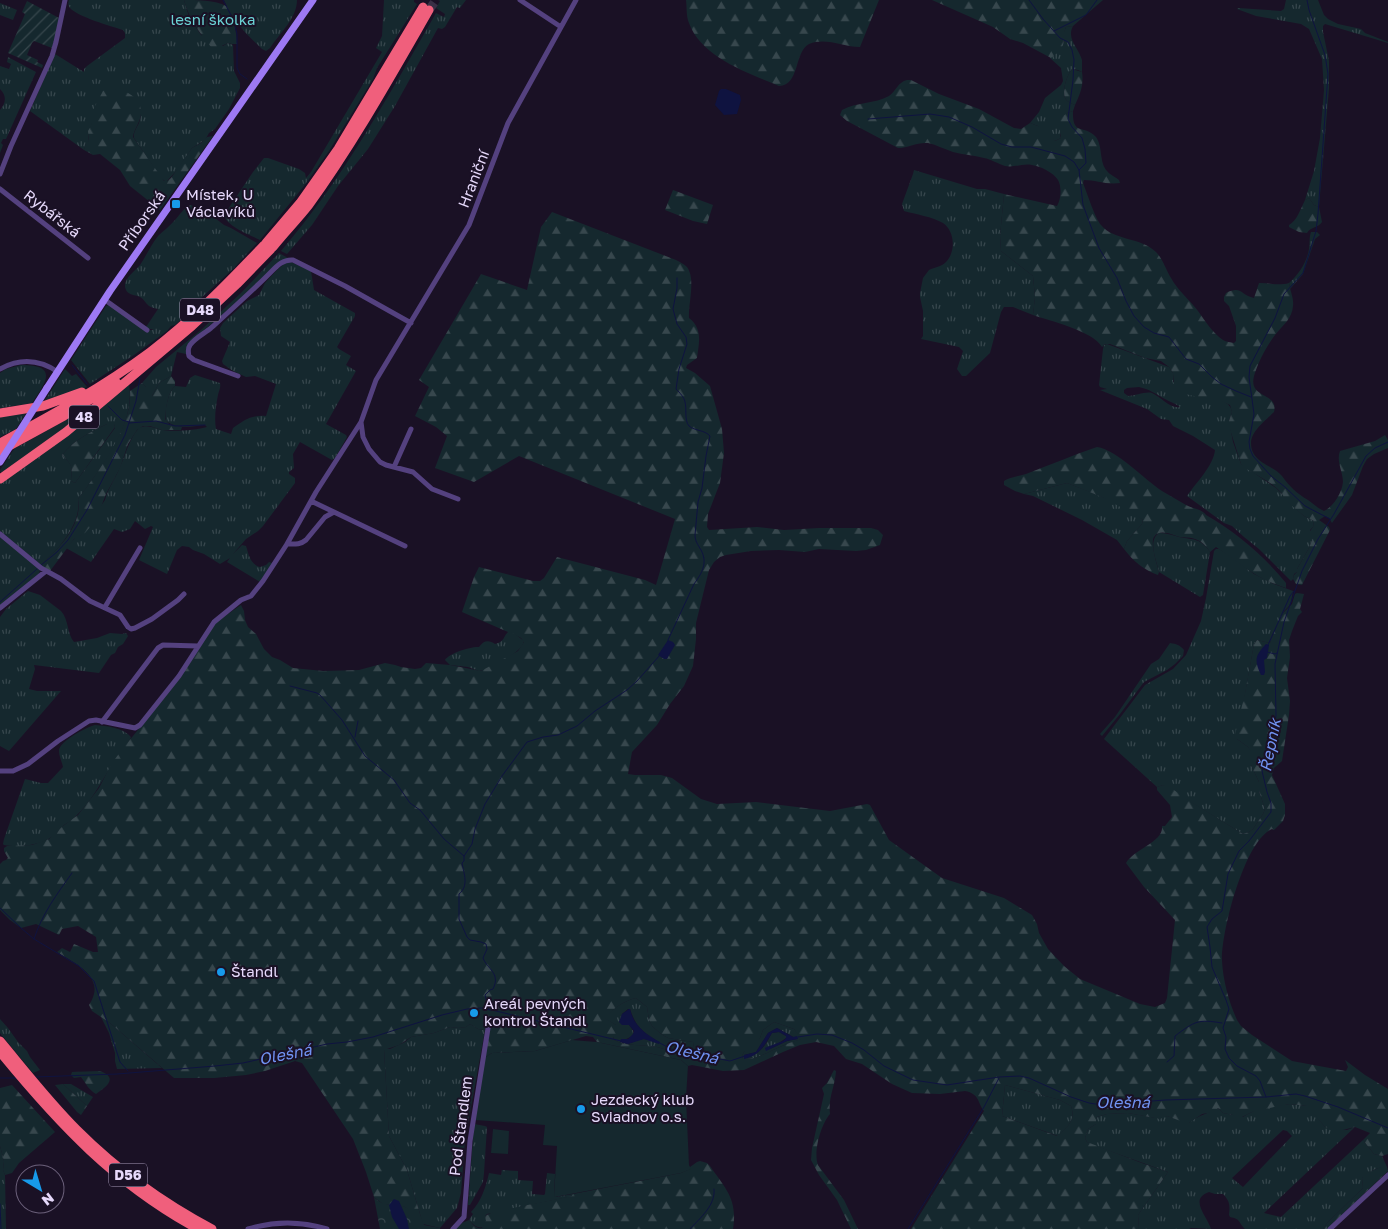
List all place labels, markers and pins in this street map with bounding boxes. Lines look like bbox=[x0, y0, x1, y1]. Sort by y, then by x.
place label: Místek, U Václavíků bbox=[186, 185, 255, 220]
marker: Místek, U Václavíků bbox=[170, 198, 182, 210]
place label: Štandl bbox=[231, 962, 278, 980]
marker: Štandl bbox=[215, 966, 227, 978]
place label: Areál pevných kontrol Štandl bbox=[484, 994, 587, 1029]
marker: Areál pevných kontrol Štandl bbox=[468, 1007, 480, 1019]
place label: Jezdecký klub Sviadnov o.s. bbox=[591, 1090, 694, 1125]
marker: Jezdecký klub Sviadnov o.s. bbox=[575, 1103, 587, 1115]

